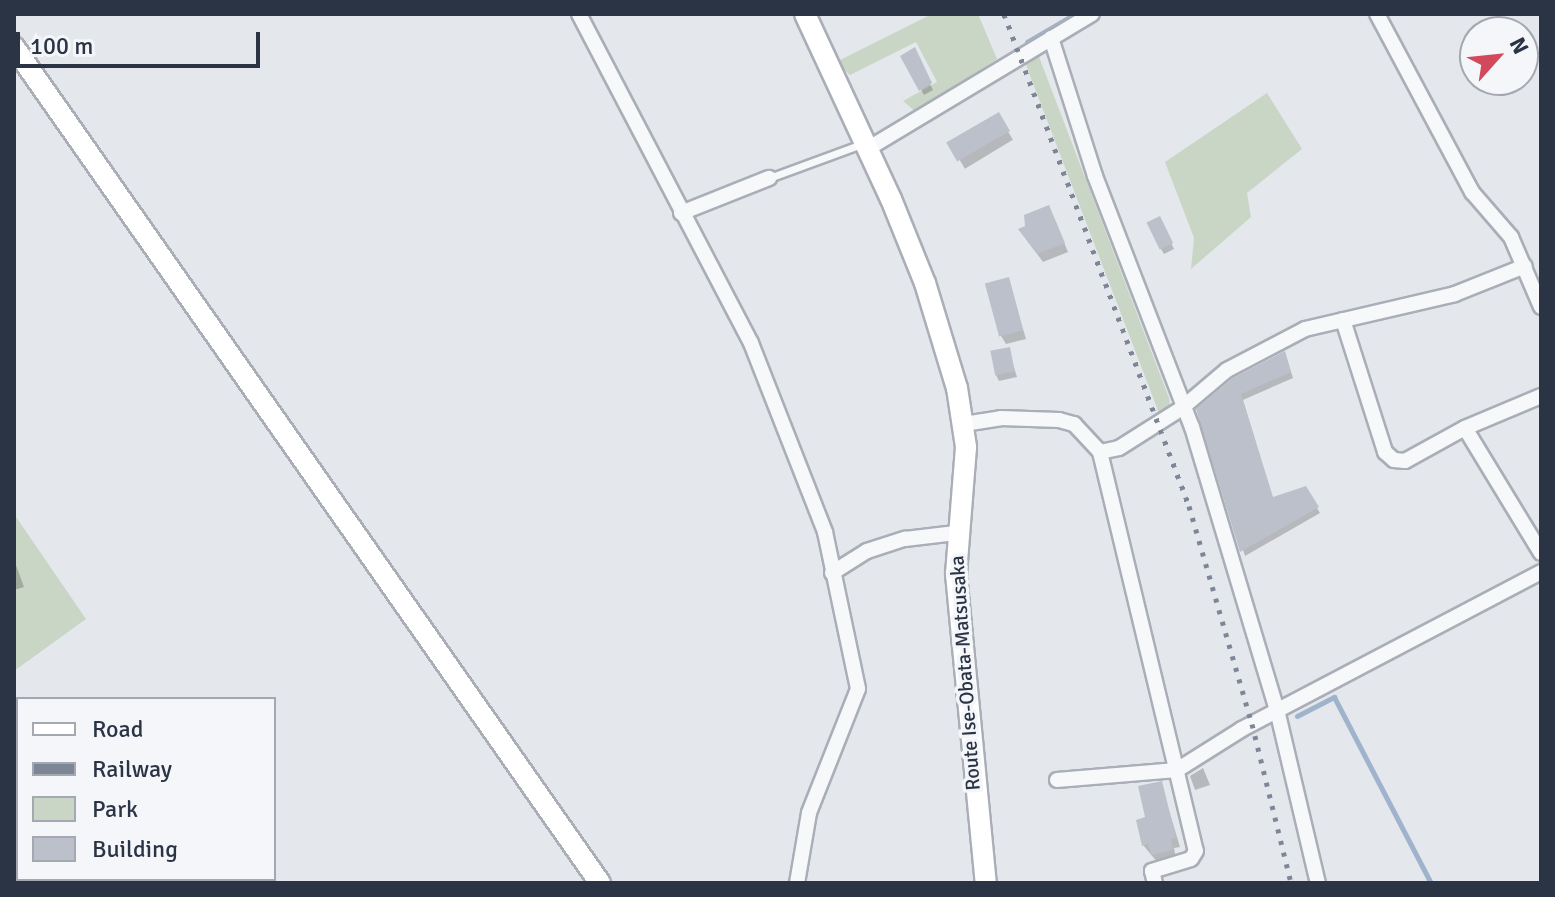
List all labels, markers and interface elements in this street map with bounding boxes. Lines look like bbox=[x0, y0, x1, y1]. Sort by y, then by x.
scale bar bbox=[20, 16, 264, 66]
north arrow bbox=[1459, 16, 1539, 96]
text: 100 m bbox=[30, 31, 93, 61]
text: N bbox=[1504, 33, 1535, 59]
street label: Route Ise-Obata-Matsusaka bbox=[945, 555, 985, 791]
legend bbox=[16, 697, 276, 881]
text: Road bbox=[92, 714, 143, 744]
text: Railway bbox=[92, 754, 172, 784]
text: Park bbox=[92, 794, 138, 824]
text: Building bbox=[92, 834, 178, 864]

